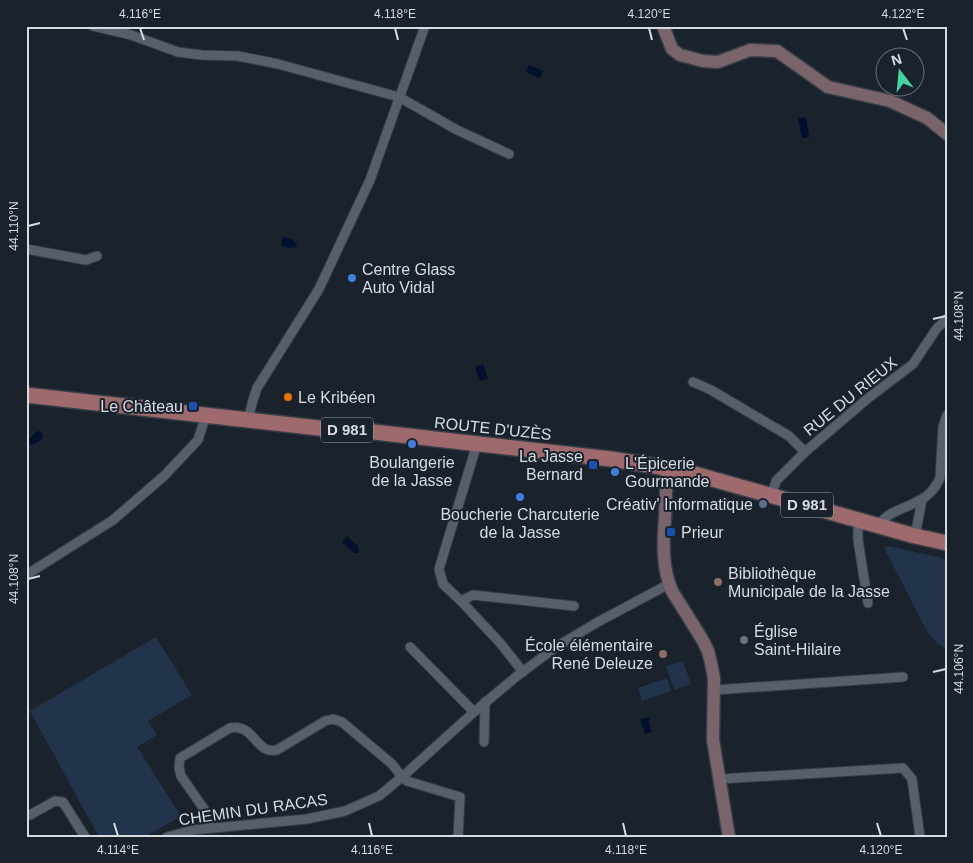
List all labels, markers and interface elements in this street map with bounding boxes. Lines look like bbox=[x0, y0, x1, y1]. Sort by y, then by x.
text: 4.116°E bbox=[119, 7, 161, 21]
text: 4.118°E bbox=[374, 7, 416, 21]
text: 4.120°E bbox=[628, 7, 670, 21]
text: 4.122°E bbox=[882, 7, 924, 21]
north arrow bbox=[876, 48, 926, 98]
text: N bbox=[889, 50, 903, 69]
text: 44.110°N bbox=[7, 201, 21, 251]
place label: Centre Glass Auto Vidal bbox=[362, 261, 455, 296]
marker: Centre Glass Auto Vidal bbox=[346, 272, 358, 284]
text: 44.108°N bbox=[952, 291, 966, 341]
street label: RUE DU RIEUX bbox=[800, 353, 900, 439]
place label: Le Kribéen bbox=[298, 389, 375, 406]
marker: Le Kribéen bbox=[282, 391, 294, 403]
place label: Le Château bbox=[100, 398, 183, 415]
marker: Le Château bbox=[187, 400, 199, 412]
street label: ROUTE D'UZÈS bbox=[434, 413, 552, 443]
road number: D 981 bbox=[321, 418, 373, 442]
marker: Boulangerie de la Jasse bbox=[406, 438, 418, 450]
place label: La Jasse Bernard bbox=[519, 448, 583, 483]
place label: Boulangerie de la Jasse bbox=[369, 454, 455, 489]
place label: L'Épicerie Gourmande bbox=[625, 454, 710, 490]
marker: La Jasse Bernard bbox=[587, 459, 599, 471]
marker: L'Épicerie Gourmande bbox=[609, 466, 621, 478]
marker: Boucherie Charcuterie de la Jasse bbox=[514, 491, 526, 503]
road number: D 981 bbox=[781, 492, 833, 518]
place label: Créativ' Informatique bbox=[606, 496, 753, 513]
marker: Créativ' Informatique bbox=[757, 498, 769, 510]
place label: Boucherie Charcuterie de la Jasse bbox=[440, 506, 600, 541]
place label: Prieur bbox=[681, 524, 724, 541]
marker: Prieur bbox=[665, 526, 677, 538]
text: 44.108°N bbox=[7, 554, 21, 604]
place label: Bibliothèque Municipale de la Jasse bbox=[728, 565, 890, 600]
marker: Bibliothèque Municipale de la Jasse bbox=[712, 576, 724, 588]
place label: Église Saint-Hilaire bbox=[754, 622, 841, 658]
marker: Église Saint-Hilaire bbox=[738, 634, 750, 646]
place label: École élémentaire René Deleuze bbox=[525, 636, 653, 672]
text: 44.106°N bbox=[952, 644, 966, 694]
marker: École élémentaire René Deleuze bbox=[657, 648, 669, 660]
street label: CHEMIN DU RACAS bbox=[178, 791, 329, 828]
text: 4.114°E bbox=[97, 843, 139, 857]
text: 4.116°E bbox=[351, 843, 393, 857]
text: 4.118°E bbox=[605, 843, 647, 857]
text: 4.120°E bbox=[860, 843, 902, 857]

